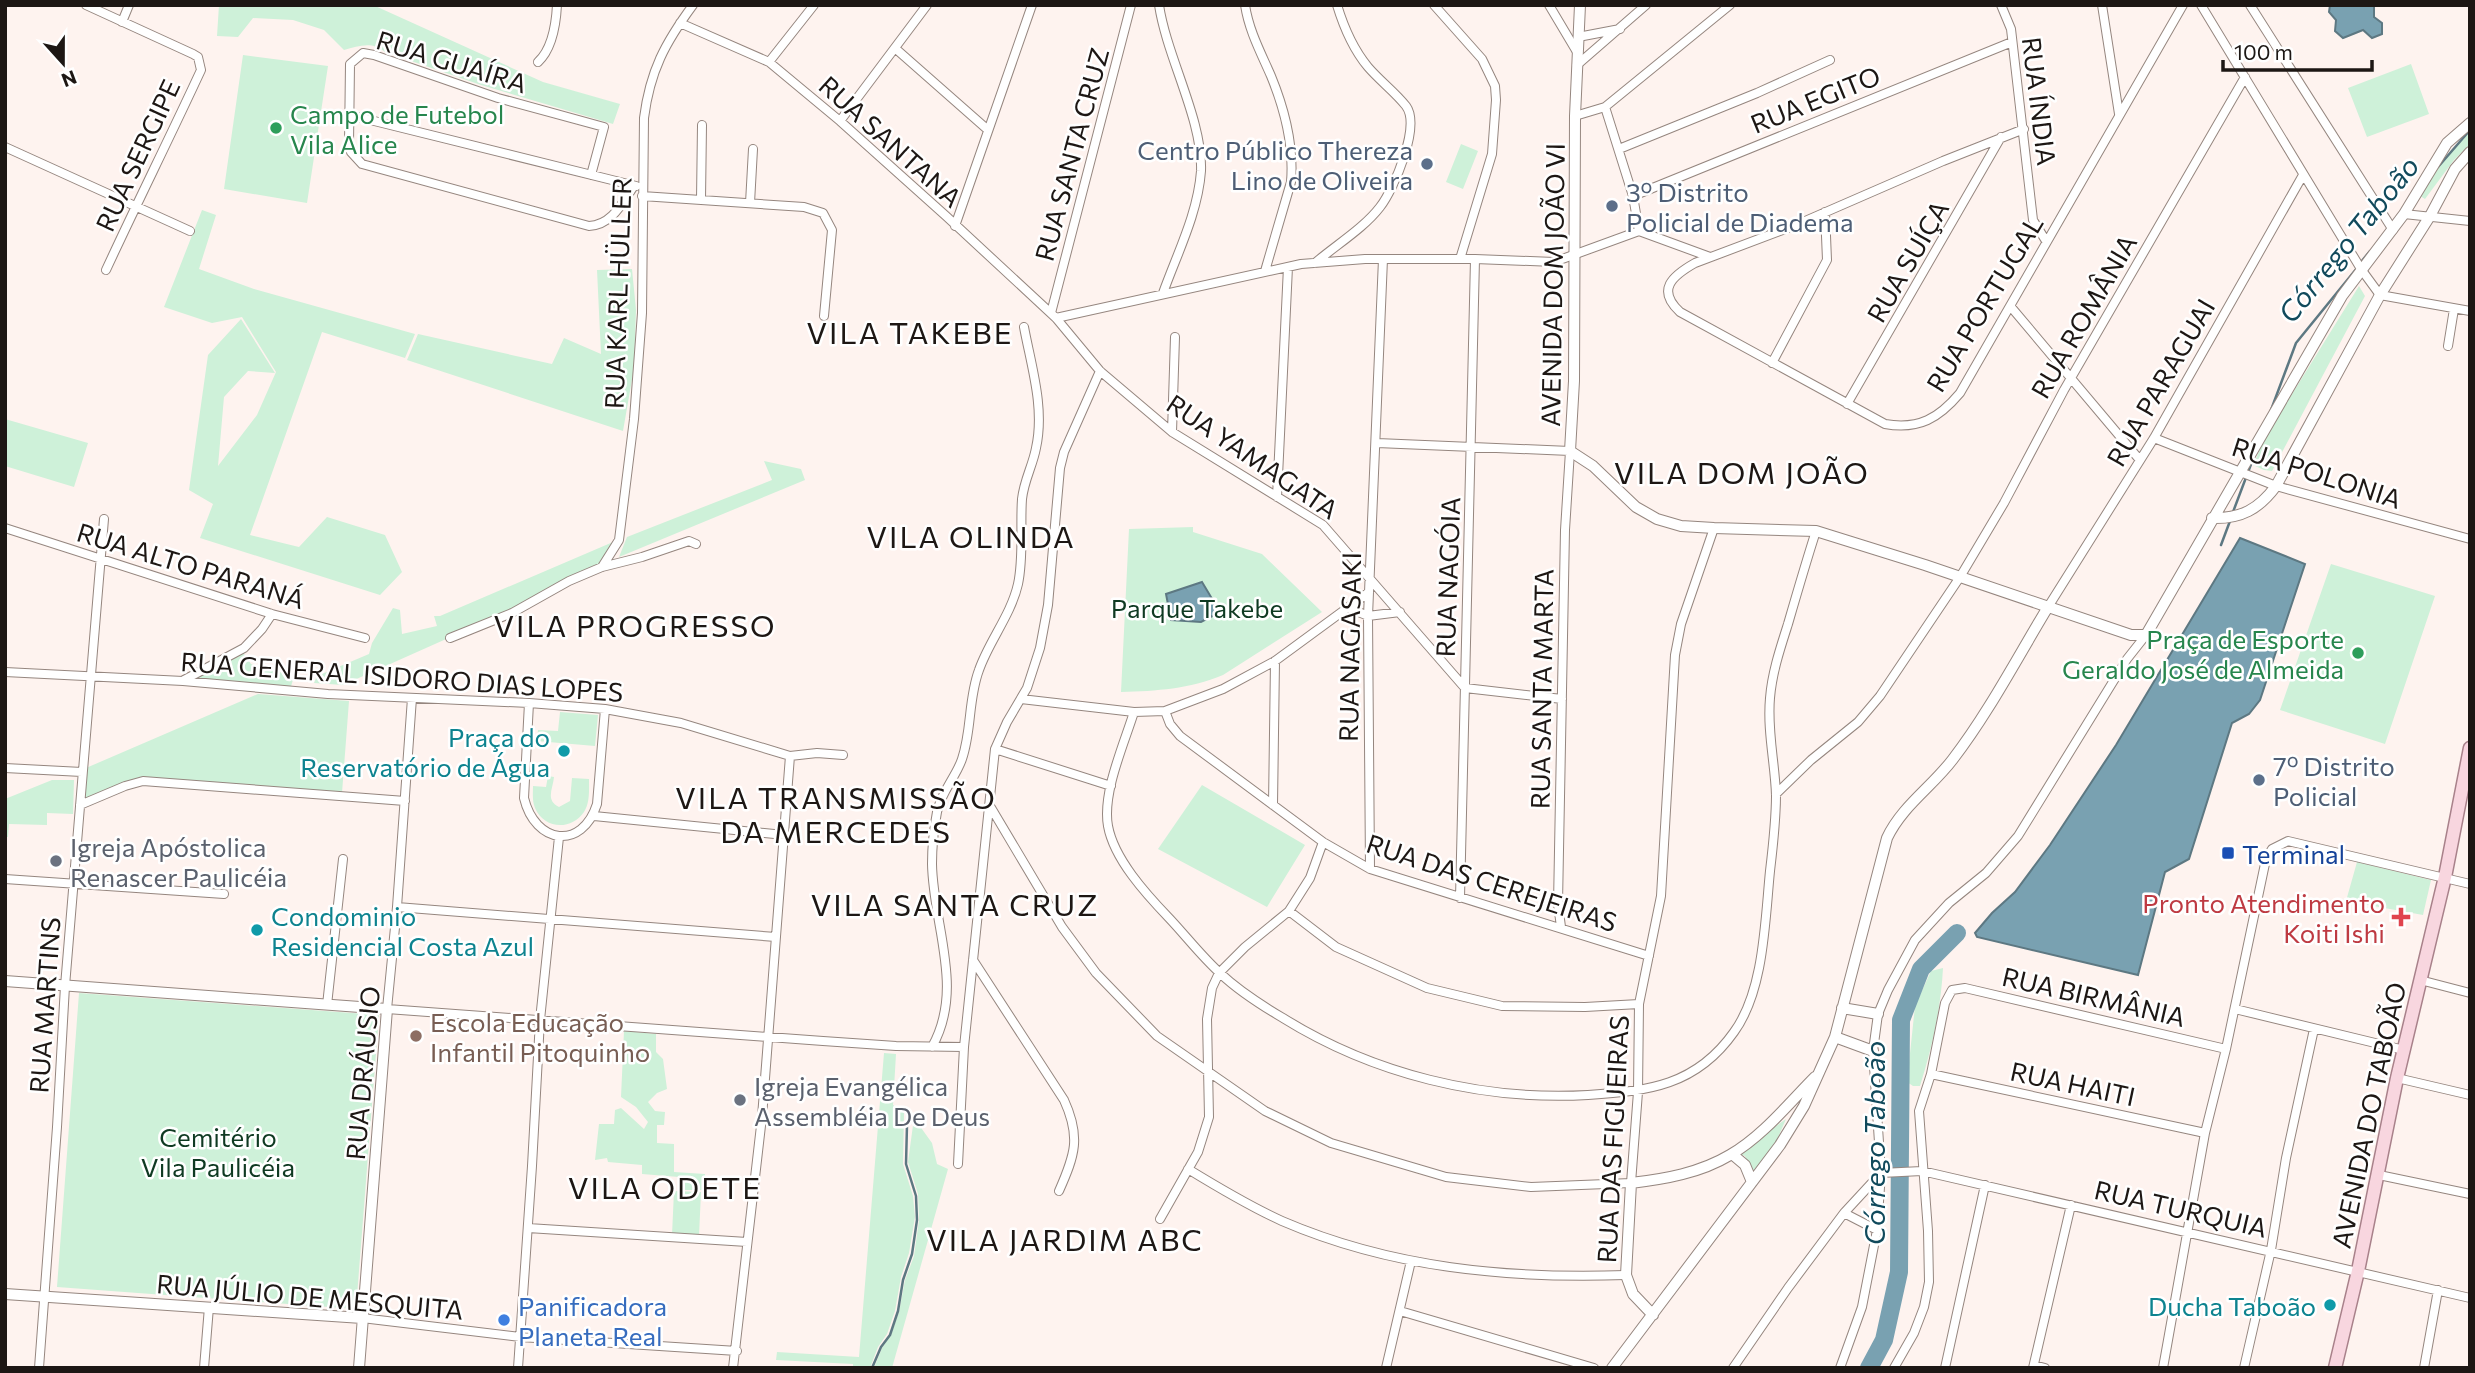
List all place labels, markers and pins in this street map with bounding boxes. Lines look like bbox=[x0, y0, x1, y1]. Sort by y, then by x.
place label: Campo de Futebol Vila Alice bbox=[290, 98, 504, 159]
marker: Campo de Futebol Vila Alice bbox=[268, 120, 284, 136]
place label: Centro Público Thereza Lino de Oliveira bbox=[1137, 134, 1413, 195]
marker: Centro Público Thereza Lino de Oliveira bbox=[1419, 156, 1435, 172]
place label: 3º Distrito Policial de Diadema bbox=[1626, 176, 1854, 237]
marker: 3º Distrito Policial de Diadema bbox=[1604, 198, 1620, 214]
place label: Praça de Esporte Geraldo José de Almeida bbox=[2062, 623, 2344, 684]
marker: Praça de Esporte Geraldo José de Almeida bbox=[2350, 645, 2366, 661]
place label: Praça do Reservatório de Água bbox=[300, 721, 550, 782]
marker: Praça do Reservatório de Água bbox=[556, 743, 572, 759]
place label: 7º Distrito Policial bbox=[2273, 750, 2395, 811]
marker: 7º Distrito Policial bbox=[2251, 772, 2267, 788]
place label: Igreja Apóstolica Renascer Paulicéia bbox=[70, 831, 287, 892]
place label: Terminal bbox=[2242, 838, 2345, 869]
marker: Terminal bbox=[2220, 845, 2236, 861]
marker: Igreja Apóstolica Renascer Paulicéia bbox=[48, 853, 64, 869]
place label: Pronto Atendimento Koiti Ishi bbox=[2142, 887, 2385, 948]
place label: Condominio Residencial Costa Azul bbox=[271, 900, 534, 961]
marker: Pronto Atendimento Koiti Ishi bbox=[2391, 907, 2411, 927]
marker: Condominio Residencial Costa Azul bbox=[249, 922, 265, 938]
place label: Escola Educação Infantil Pitoquinho bbox=[430, 1006, 650, 1067]
marker: Escola Educação Infantil Pitoquinho bbox=[408, 1028, 424, 1044]
place label: Igreja Evangélica Assembléia De Deus bbox=[754, 1070, 990, 1131]
marker: Igreja Evangélica Assembléia De Deus bbox=[732, 1092, 748, 1108]
place label: Panificadora Planeta Real bbox=[518, 1290, 667, 1351]
place label: Ducha Taboão bbox=[2148, 1290, 2316, 1321]
marker: Ducha Taboão bbox=[2322, 1297, 2338, 1313]
marker: Panificadora Planeta Real bbox=[496, 1312, 512, 1328]

